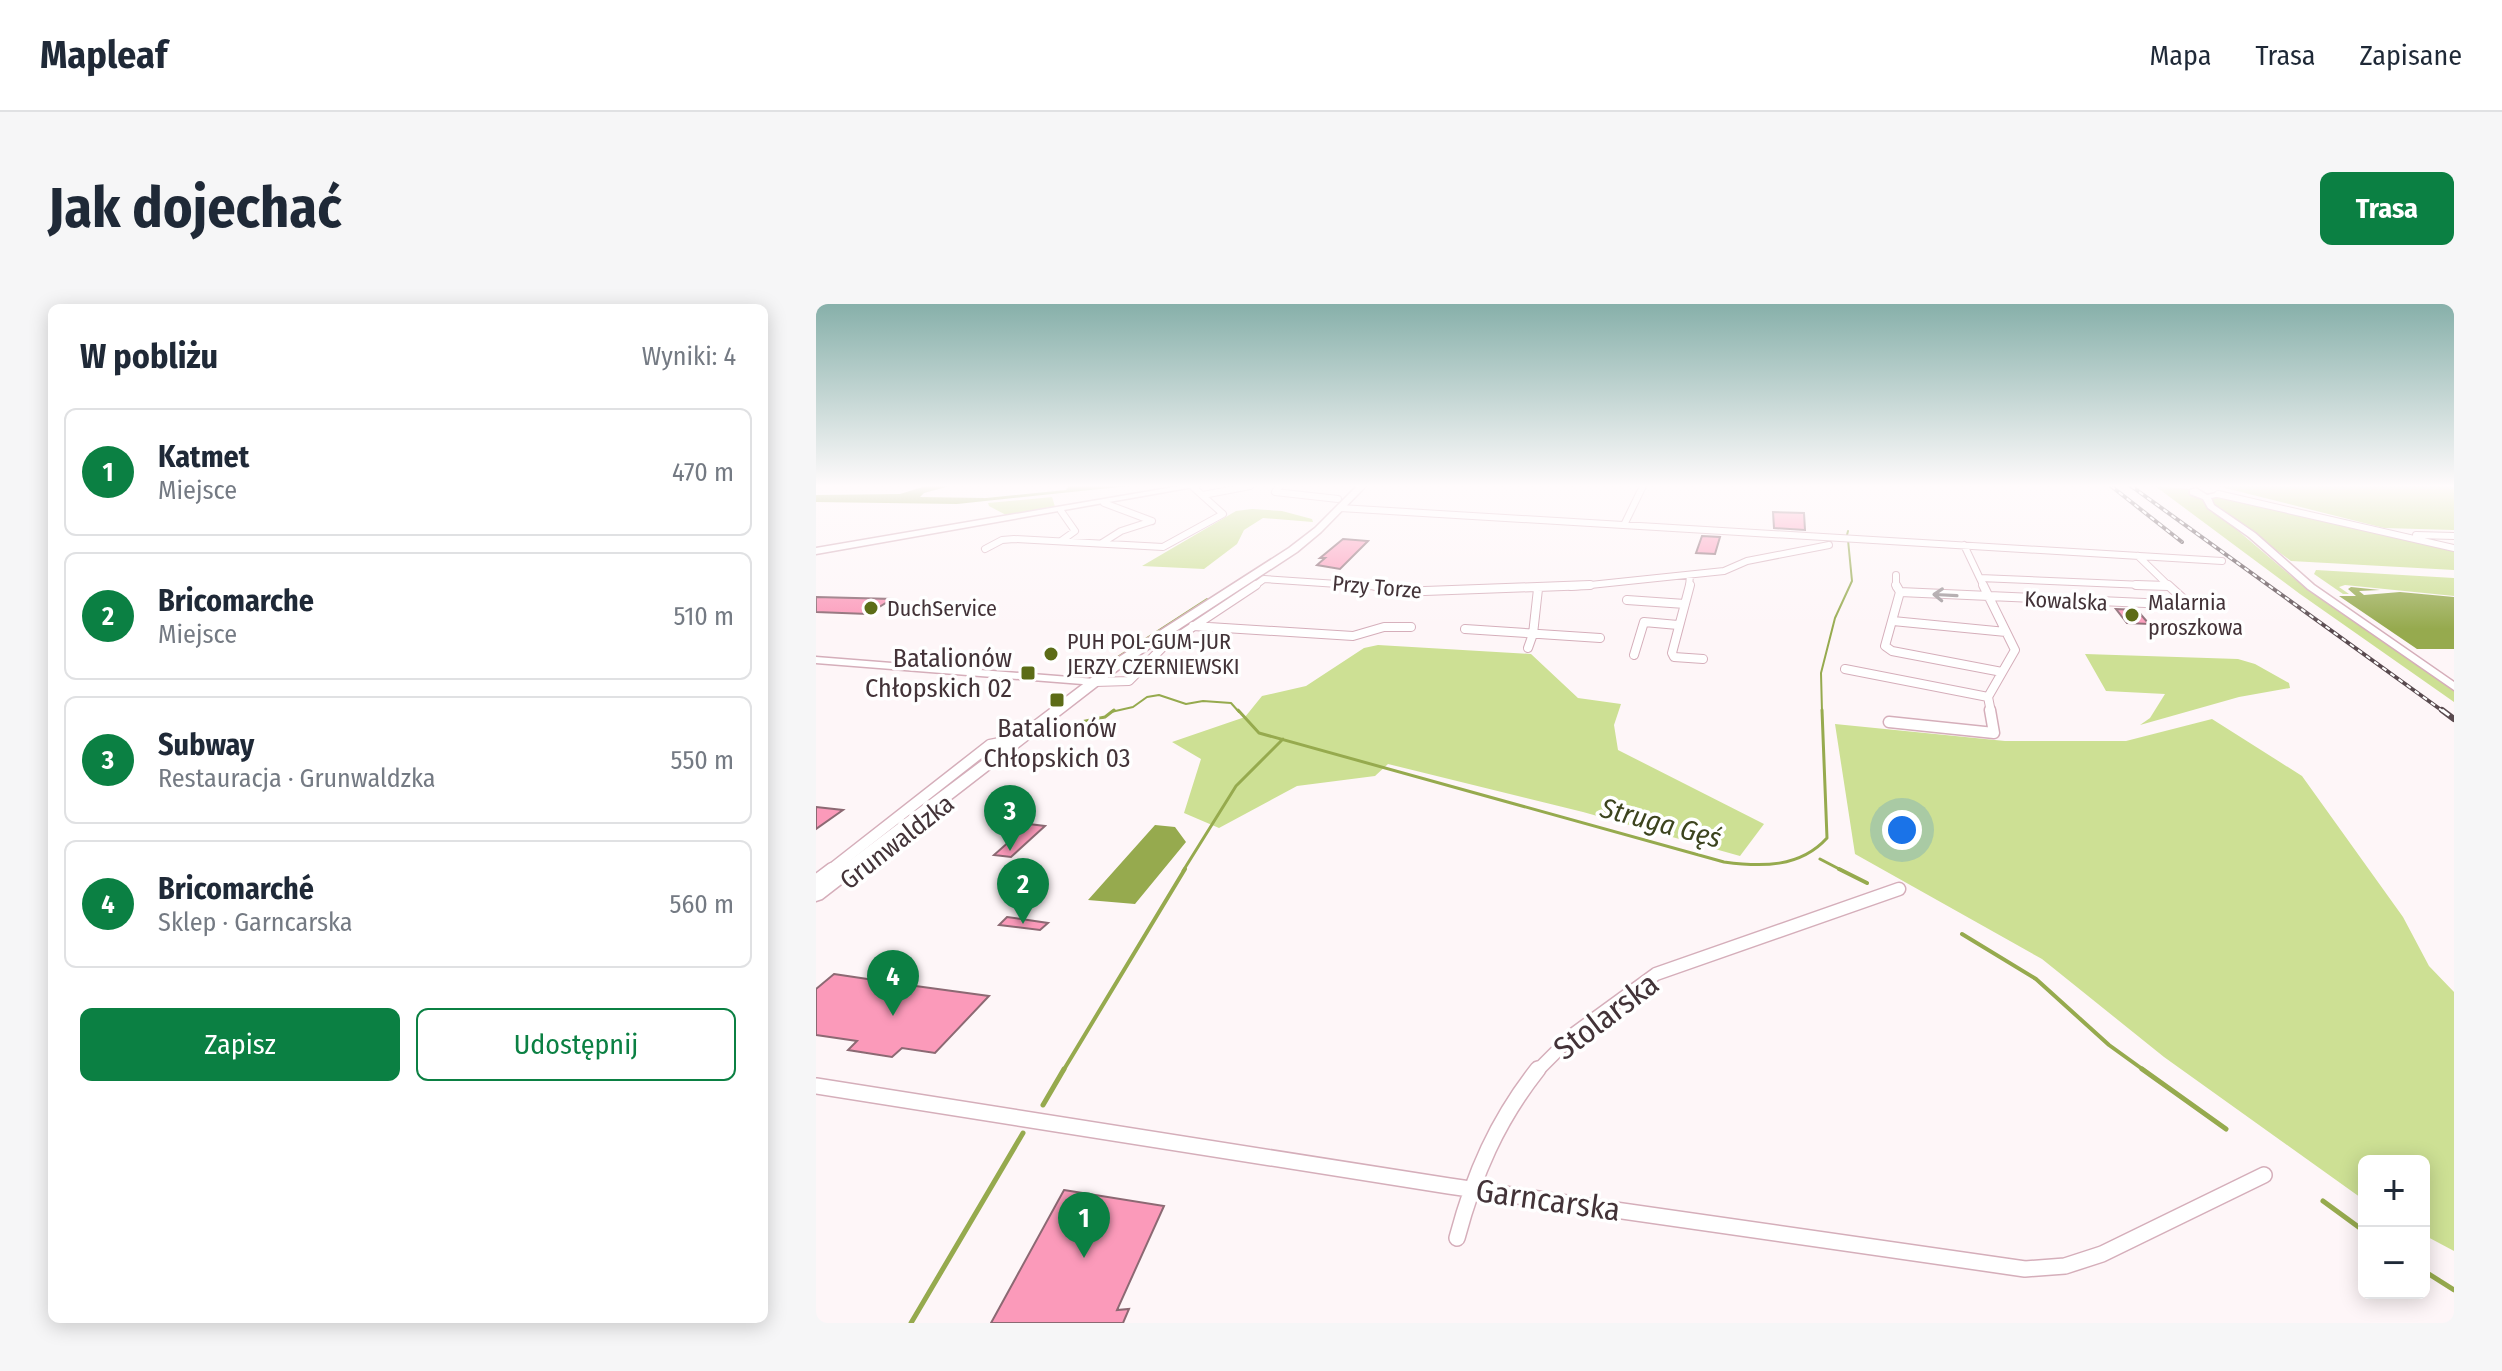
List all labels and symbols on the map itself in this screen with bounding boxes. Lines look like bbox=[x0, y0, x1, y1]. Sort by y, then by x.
street label: Przy Torze bbox=[1331, 570, 1423, 604]
street label: Kowalska bbox=[2024, 585, 2108, 617]
one-way arrow bbox=[1932, 587, 1959, 602]
place label: Malarnia proszkowa bbox=[2148, 589, 2243, 641]
place label: DuchService bbox=[887, 595, 997, 622]
marker: DuchService bbox=[862, 599, 880, 617]
marker: Malarnia proszkowa bbox=[2123, 606, 2141, 624]
place label: PUH POL-GUM-JUR JERZY CZERNIEWSKI bbox=[1067, 628, 1239, 680]
place label: Batalionów Chłopskich 02 bbox=[865, 643, 1012, 704]
marker: PUH POL-GUM-JUR JERZY CZERNIEWSKI bbox=[1042, 645, 1060, 663]
marker: Batalionów Chłopskich 02 bbox=[1019, 664, 1037, 682]
marker: Batalionów Chłopskich 03 bbox=[1048, 691, 1066, 709]
place label: Batalionów Chłopskich 03 bbox=[983, 713, 1131, 774]
pin: 3 bbox=[984, 785, 1036, 851]
street label: Grunwaldzka bbox=[834, 788, 960, 896]
water label: Struga Gęś bbox=[1596, 791, 1725, 855]
your location bbox=[1882, 810, 1922, 850]
pin: 2 bbox=[997, 858, 1049, 924]
pin: 4 bbox=[867, 950, 919, 1016]
street label: Stolarska bbox=[1546, 964, 1666, 1068]
street label: Garncarska bbox=[1473, 1171, 1623, 1229]
pin: 1 bbox=[1058, 1192, 1110, 1258]

